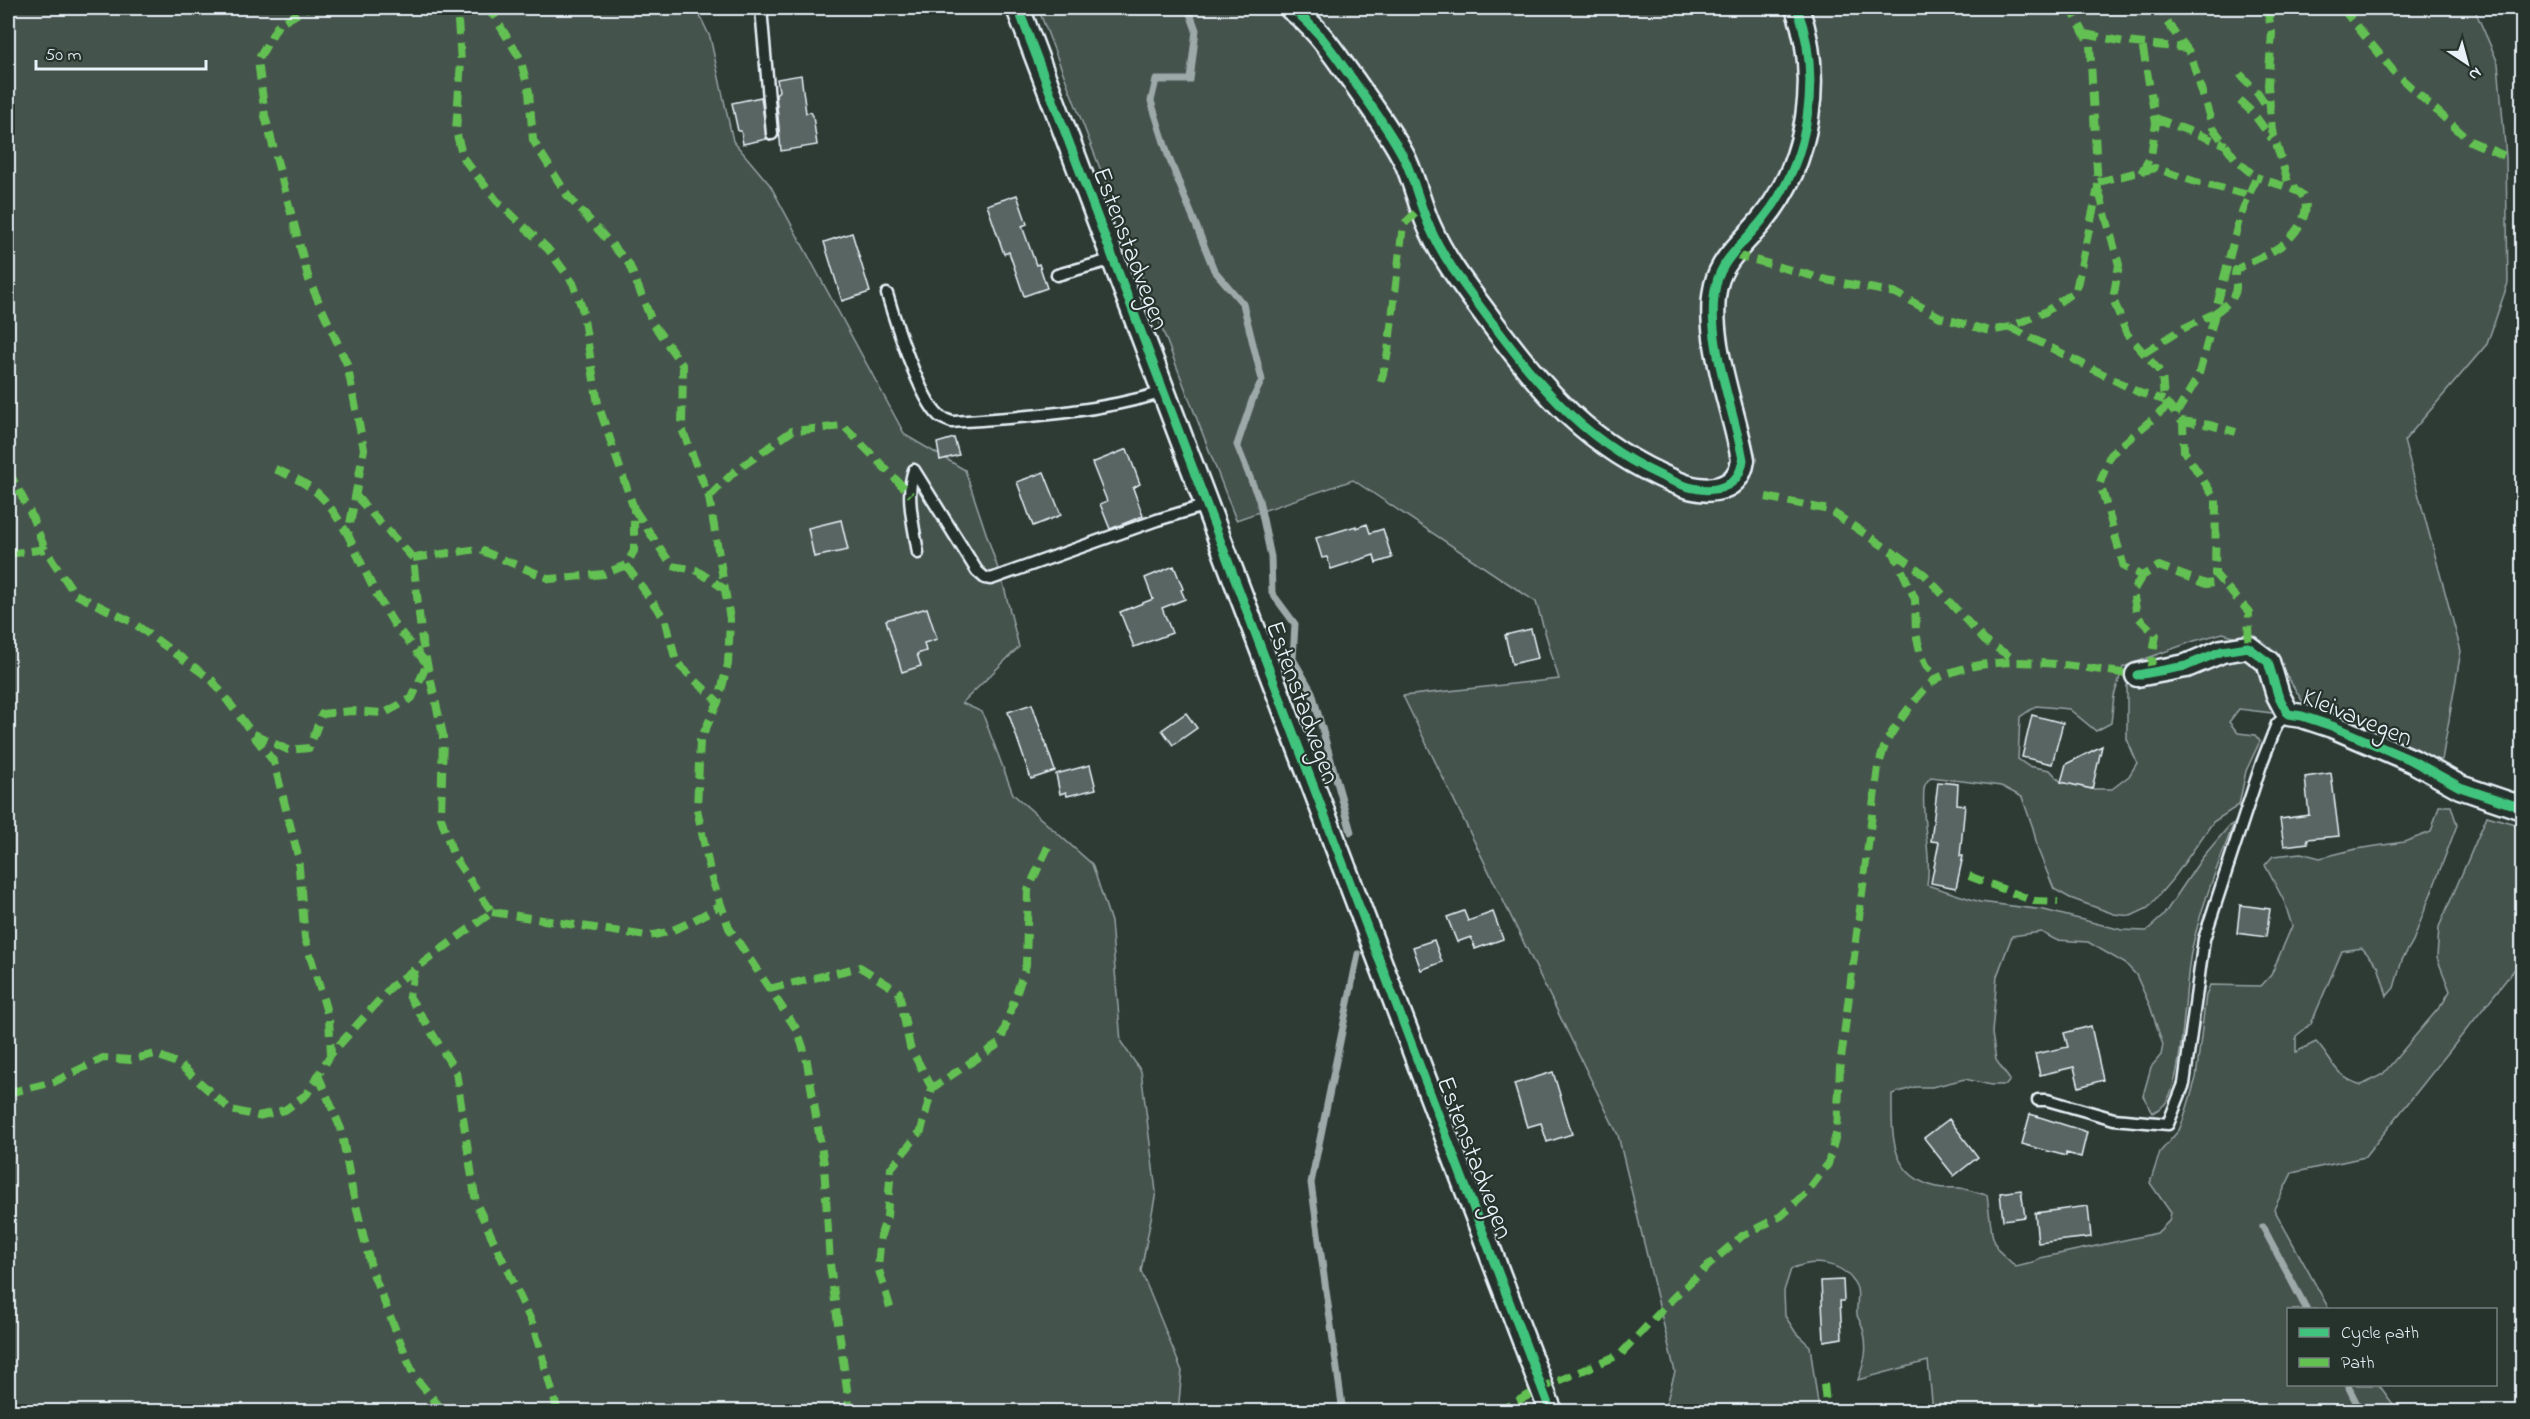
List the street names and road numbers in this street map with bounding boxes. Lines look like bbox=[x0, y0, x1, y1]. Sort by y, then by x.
street label: Estenstadvegen bbox=[1081, 162, 1178, 336]
street label: Estenstadvegen bbox=[1254, 616, 1348, 790]
street label: Kleivavegen bbox=[2296, 679, 2418, 758]
street label: Estenstadvegen bbox=[1425, 1071, 1522, 1245]

